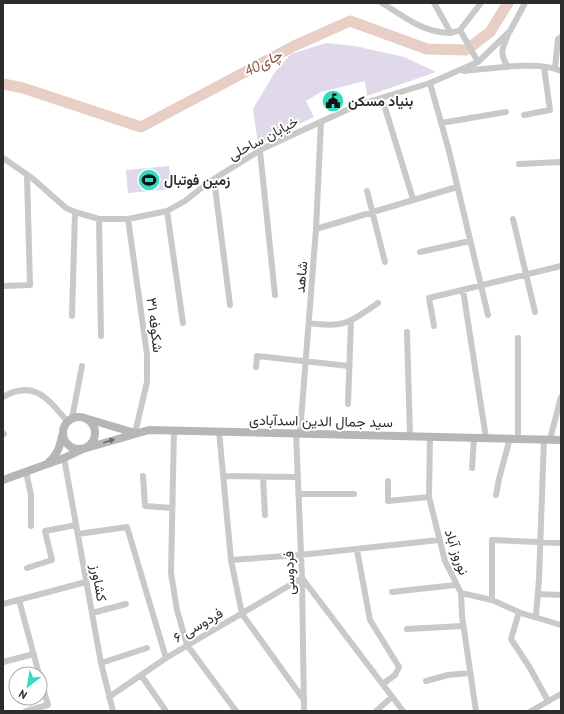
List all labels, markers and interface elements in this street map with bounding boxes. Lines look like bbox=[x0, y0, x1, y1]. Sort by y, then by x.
water label: 40چای bbox=[241, 44, 286, 81]
public building icon: بنیاد مسکن bbox=[320, 88, 346, 114]
place label: بنیاد مسکن bbox=[348, 92, 413, 110]
street label: خیابان ساحلی bbox=[225, 112, 301, 164]
sports icon: زمین فوتبال bbox=[136, 167, 162, 193]
place label: زمین فوتبال bbox=[164, 171, 230, 189]
street label: شاهد bbox=[291, 260, 311, 294]
street label: شکوفه ۳۱ bbox=[143, 297, 167, 353]
street label: سید جمال الدین اسدآبادی bbox=[249, 411, 393, 432]
one-way arrow bbox=[103, 438, 115, 444]
street label: نوروز آباد bbox=[441, 527, 473, 577]
street label: فردوسی bbox=[279, 551, 299, 595]
street label: کشاورز bbox=[87, 562, 111, 603]
street label: فردوسی ۶ bbox=[170, 604, 226, 646]
north arrow bbox=[8, 666, 48, 706]
text: N bbox=[16, 687, 30, 702]

